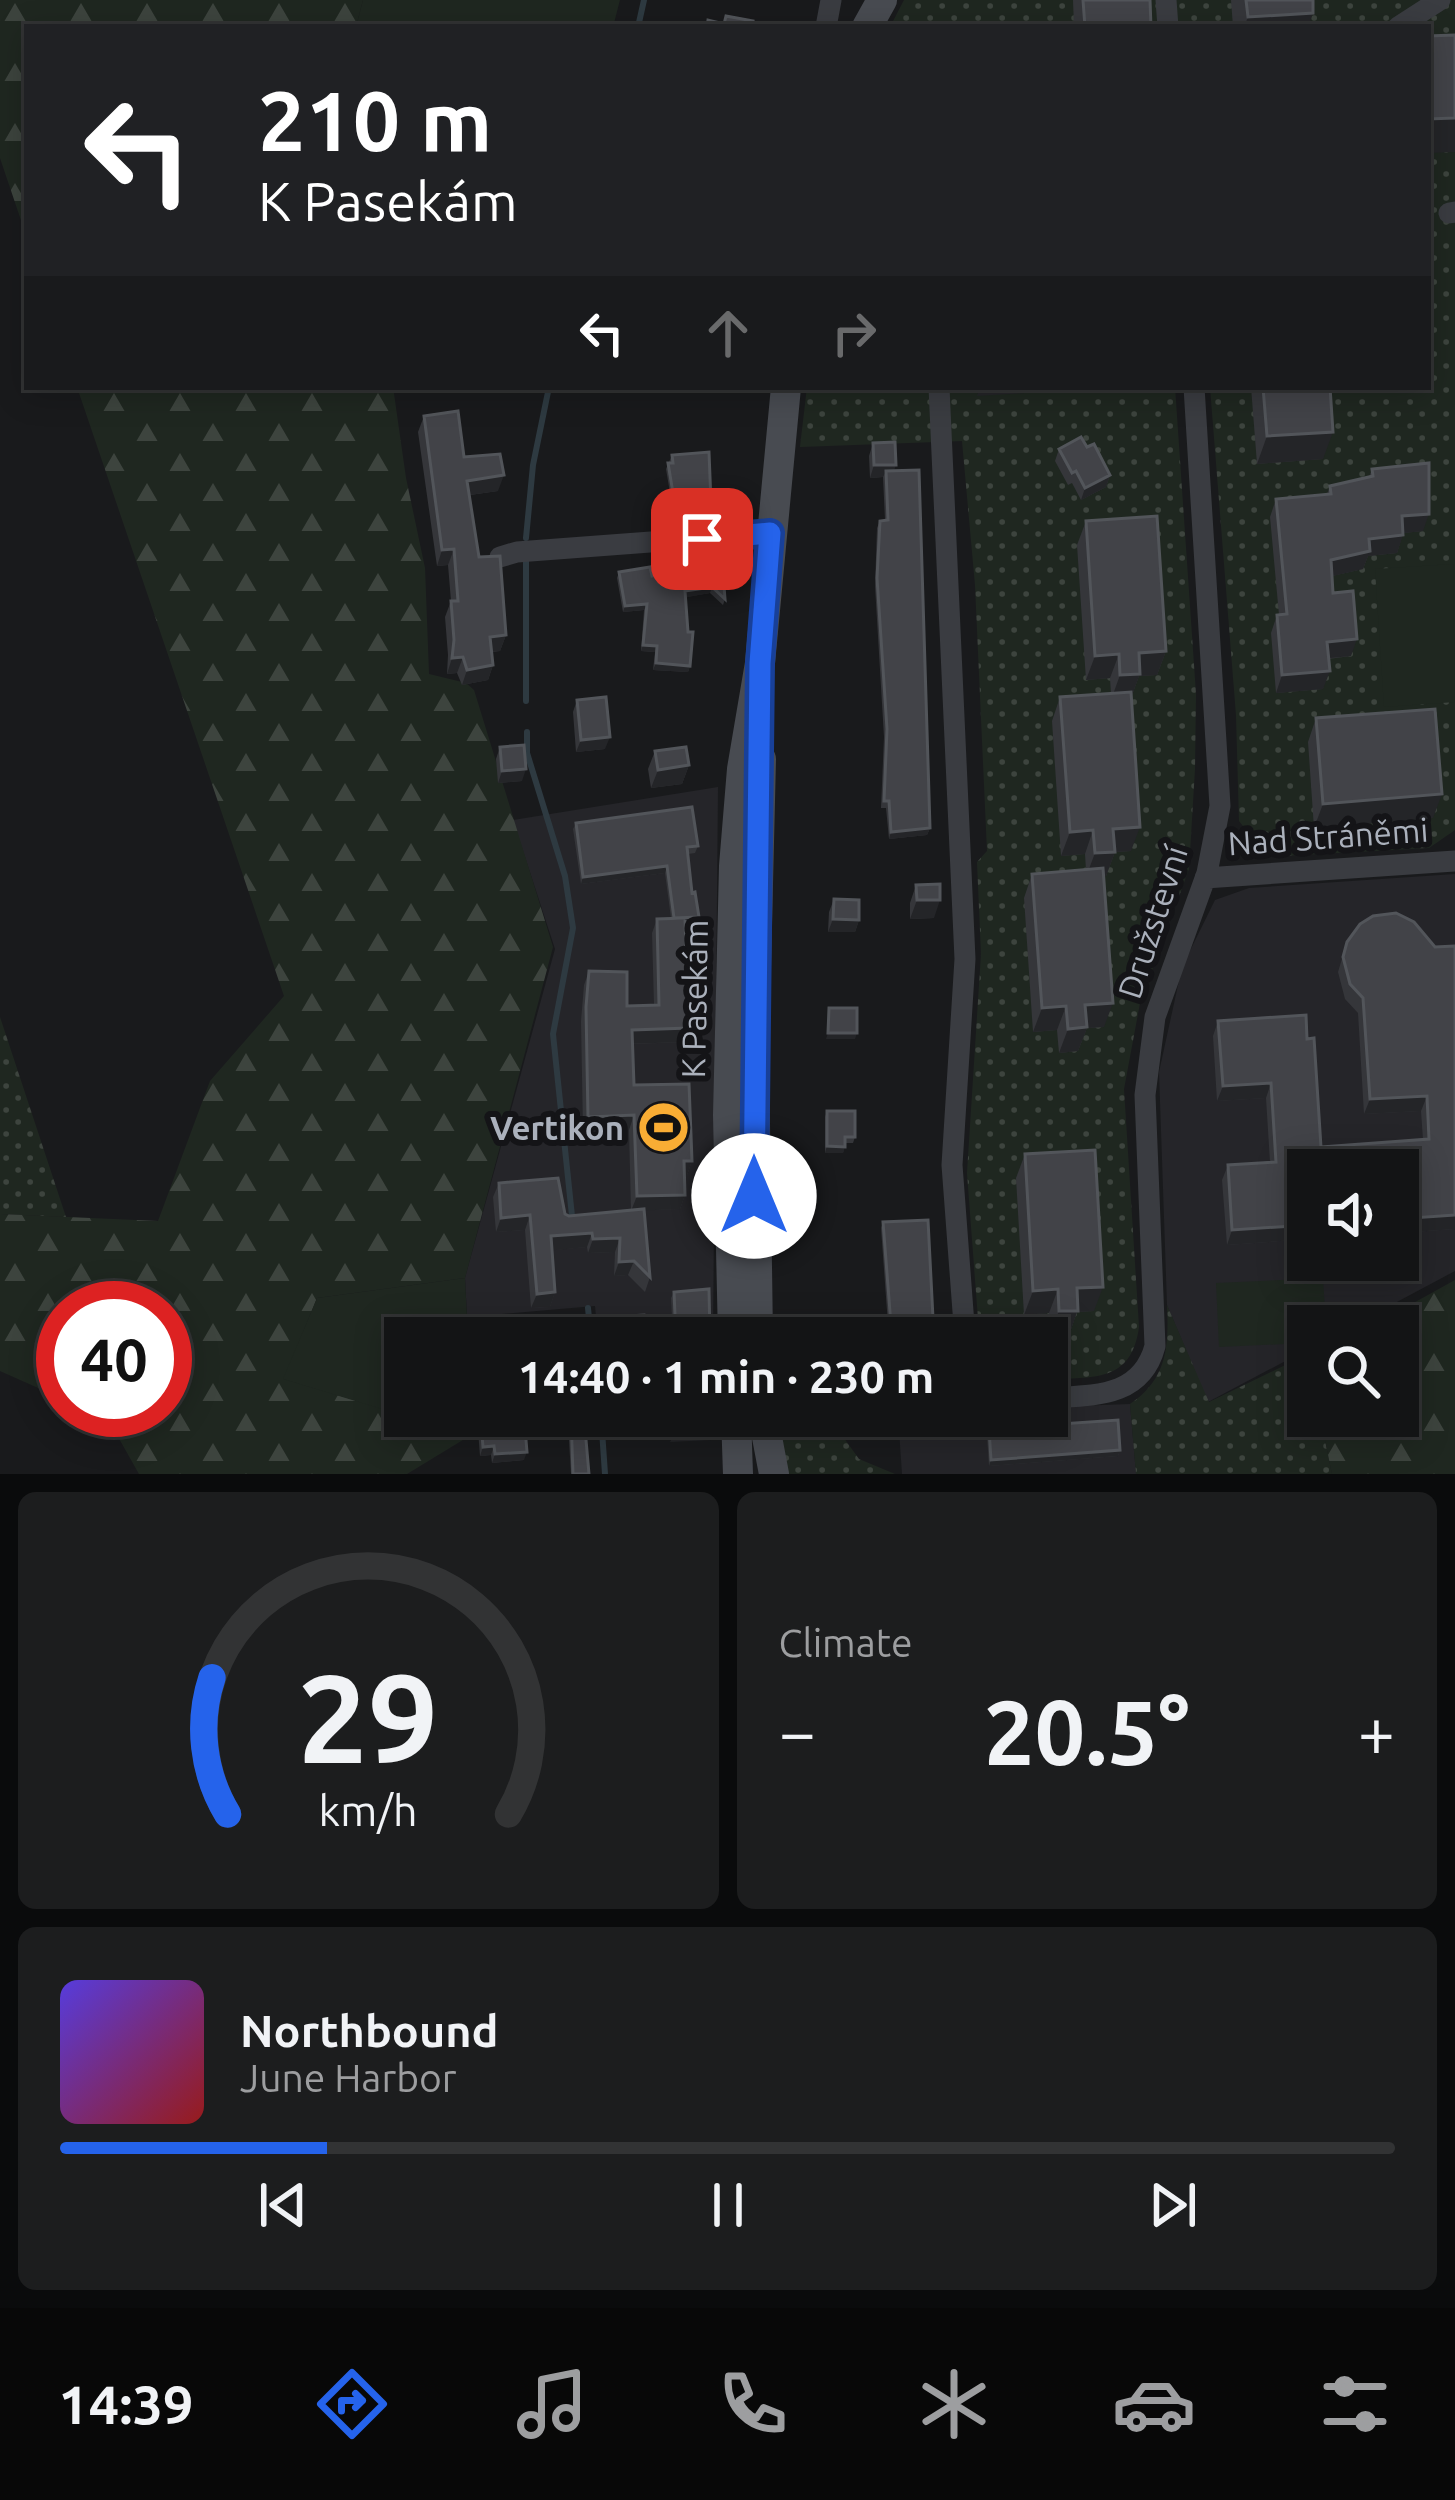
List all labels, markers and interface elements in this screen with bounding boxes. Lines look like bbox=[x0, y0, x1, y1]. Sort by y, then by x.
icon: left bbox=[60, 72, 216, 228]
text: 210 m bbox=[258, 73, 492, 167]
text: K Pasekám bbox=[258, 171, 518, 231]
icon: left bbox=[569, 300, 635, 366]
icon: ahead bbox=[695, 300, 761, 366]
icon: right bbox=[821, 300, 887, 366]
pin bbox=[651, 488, 753, 590]
icon: arrive bbox=[669, 506, 735, 572]
street label: Nad Stráněmi bbox=[1227, 811, 1429, 861]
street label: Družstevní bbox=[1110, 840, 1194, 1003]
street label: K Pasekám bbox=[674, 919, 714, 1079]
sports icon: Vertikon bbox=[635, 1099, 691, 1155]
place label: Vertikon bbox=[490, 1109, 624, 1146]
position arrow bbox=[691, 1133, 817, 1259]
map controls bbox=[1287, 1149, 1419, 1437]
button: sound bbox=[1287, 1149, 1419, 1281]
speed limit sign: 40 bbox=[36, 1281, 192, 1437]
button: search bbox=[1287, 1305, 1419, 1437]
text: 14:40 · 1 min · 230 m bbox=[518, 1351, 934, 1402]
text: Climate bbox=[779, 1621, 913, 1664]
text: 29 bbox=[298, 1647, 439, 1787]
text: 20.5° bbox=[984, 1681, 1190, 1782]
text: − bbox=[779, 1694, 816, 1768]
text: + bbox=[1358, 1694, 1395, 1768]
text: km/h bbox=[319, 1785, 418, 1833]
text: Northbound bbox=[240, 2005, 499, 2056]
text: June Harbor bbox=[240, 2056, 457, 2099]
icon: previous bbox=[250, 2172, 316, 2238]
icon: pause bbox=[695, 2172, 761, 2238]
icon: next bbox=[1140, 2172, 1206, 2238]
icon: directions bbox=[310, 2362, 394, 2446]
icon: music bbox=[510, 2362, 594, 2446]
icon: phone bbox=[711, 2362, 795, 2446]
icon: climate bbox=[912, 2362, 996, 2446]
icon: car bbox=[1112, 2362, 1196, 2446]
icon: filters bbox=[1313, 2362, 1397, 2446]
text: 14:39 bbox=[58, 2374, 193, 2434]

